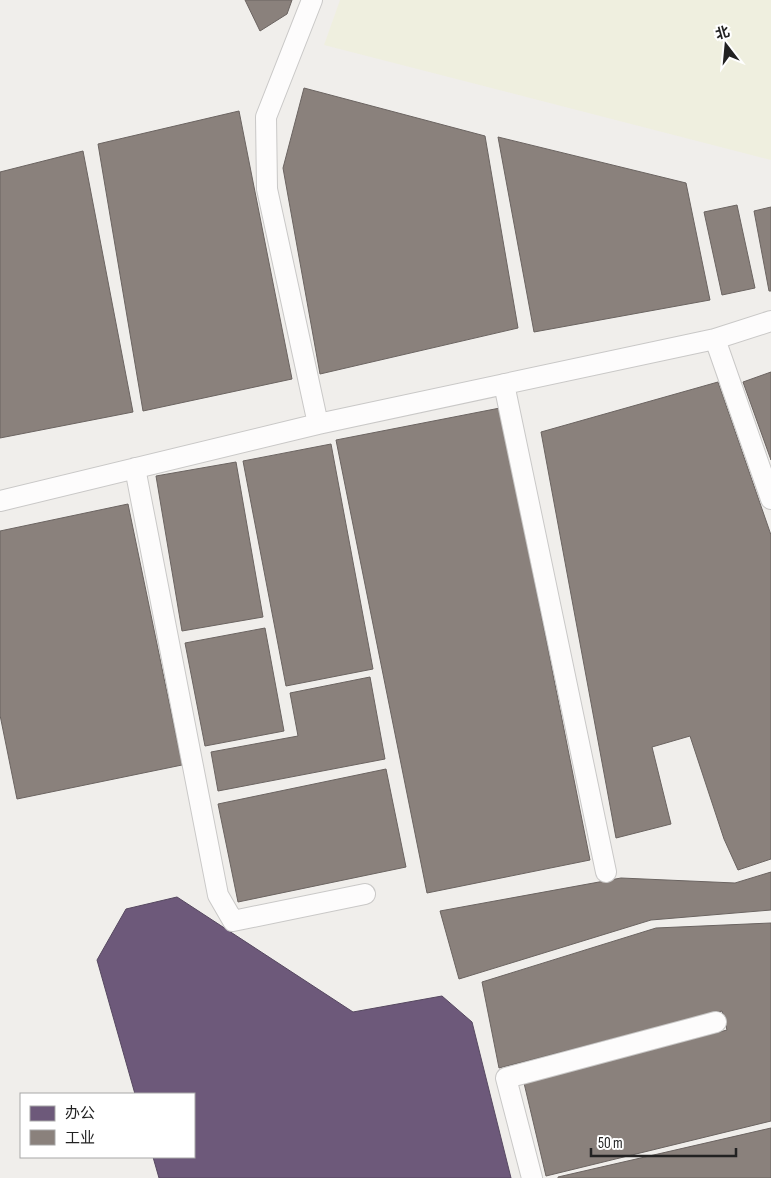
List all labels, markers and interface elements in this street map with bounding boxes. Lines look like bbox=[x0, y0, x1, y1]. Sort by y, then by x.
north arrow bbox=[701, 20, 751, 70]
text: 北 bbox=[713, 23, 732, 43]
legend bbox=[20, 1093, 195, 1158]
text: 办公 bbox=[65, 1104, 95, 1123]
scale bar bbox=[591, 1126, 736, 1158]
text: 工业 bbox=[65, 1129, 95, 1148]
text: 50 m bbox=[598, 1134, 623, 1153]

